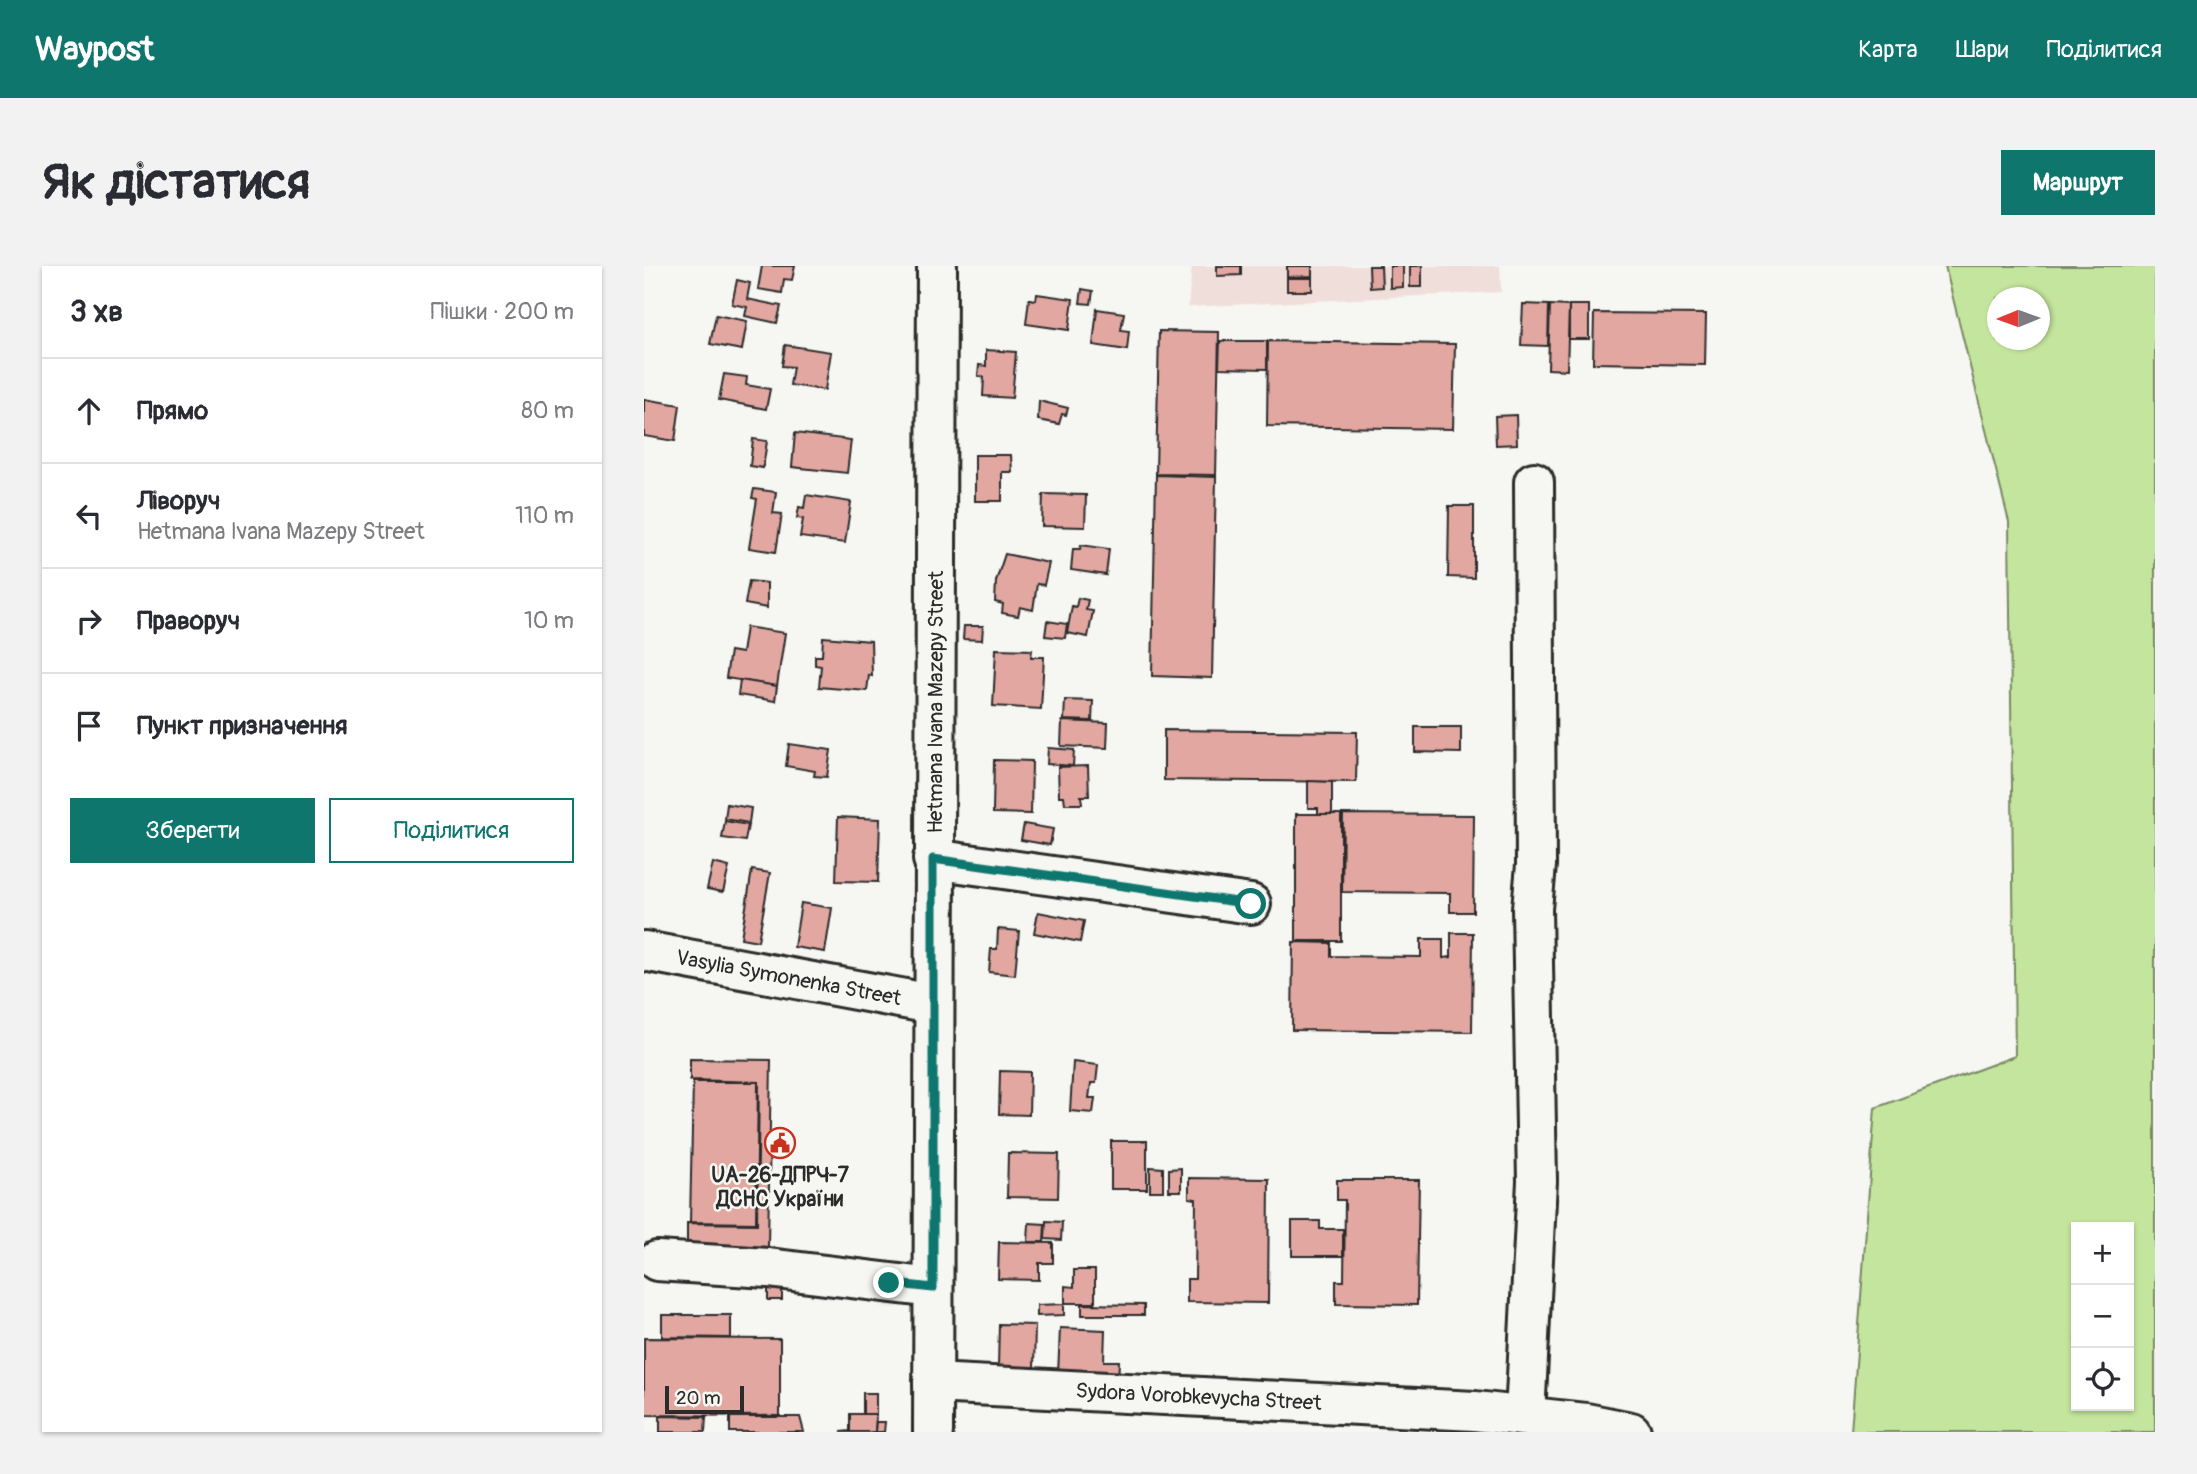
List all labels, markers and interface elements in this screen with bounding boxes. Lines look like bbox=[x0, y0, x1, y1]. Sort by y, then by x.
text: Waypost bbox=[35, 29, 154, 70]
text: Карта bbox=[1858, 35, 1918, 64]
text: Шари bbox=[1956, 35, 2009, 64]
text: Поділитися bbox=[2047, 35, 2162, 64]
button: Маршрут bbox=[2001, 150, 2155, 215]
text: Як дістатися bbox=[42, 152, 310, 213]
north arrow bbox=[1987, 287, 2050, 350]
text: 3 хв bbox=[70, 293, 123, 330]
text: Пішки · 200 m bbox=[431, 297, 574, 326]
icon: ahead bbox=[70, 392, 108, 430]
text: Прямо bbox=[137, 395, 208, 427]
text: 80 m bbox=[521, 396, 574, 425]
text: Ліворуч bbox=[137, 485, 221, 517]
icon: left bbox=[70, 497, 108, 535]
text: 110 m bbox=[515, 501, 574, 530]
text: Hetmana Ivana Mazepy Street bbox=[137, 517, 425, 546]
street label: Hetmana Ivana Mazepy Street bbox=[922, 570, 949, 833]
icon: right bbox=[70, 602, 108, 640]
text: Праворуч bbox=[137, 605, 240, 637]
text: 10 m bbox=[524, 606, 574, 635]
icon: arrive bbox=[70, 707, 108, 745]
text: Пункт призначення bbox=[137, 710, 348, 742]
button: Зберегти bbox=[70, 798, 315, 863]
button: Поділитися bbox=[329, 798, 574, 863]
route start bbox=[1235, 888, 1266, 919]
street label: Vasylia Symonenka Street bbox=[674, 944, 904, 1012]
public building icon: UA-26-ДПРЧ-7 ДСНС України bbox=[763, 1126, 797, 1160]
place label: UA-26-ДПРЧ-7 ДСНС України bbox=[711, 1162, 850, 1213]
map controls bbox=[2071, 1222, 2134, 1411]
button: + bbox=[2071, 1222, 2134, 1285]
route end bbox=[873, 1267, 904, 1298]
button: − bbox=[2071, 1285, 2134, 1348]
button: locate bbox=[2071, 1348, 2134, 1411]
street label: Sydora Vorobkevycha Street bbox=[1075, 1377, 1323, 1417]
scale bar bbox=[665, 1383, 744, 1415]
text: 20 m bbox=[676, 1386, 721, 1410]

